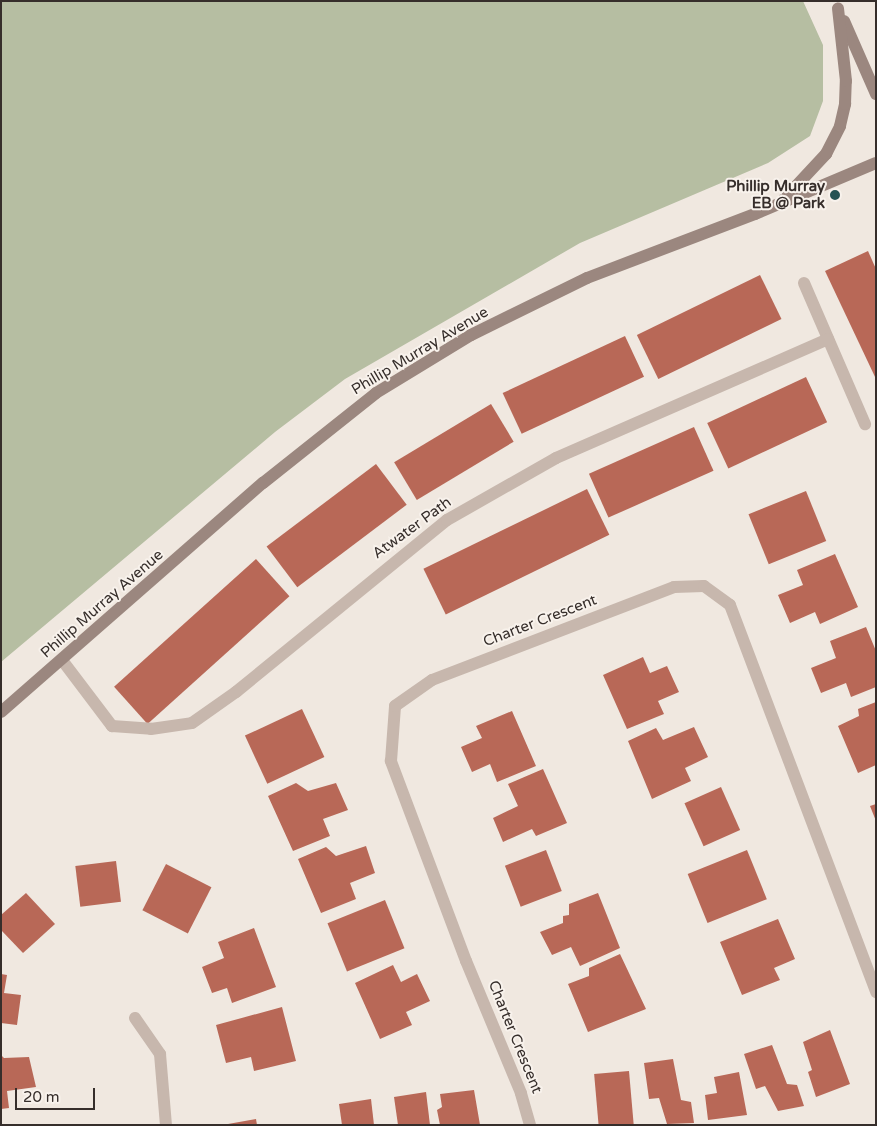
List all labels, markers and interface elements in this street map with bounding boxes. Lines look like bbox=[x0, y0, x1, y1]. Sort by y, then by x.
place label: Phillip Murray EB @ Park bbox=[726, 177, 825, 212]
marker: Phillip Murray EB @ Park bbox=[829, 189, 841, 201]
street label: Phillip Murray Avenue bbox=[348, 303, 492, 399]
street label: Atwater Path bbox=[369, 493, 455, 563]
street label: Phillip Murray Avenue bbox=[37, 546, 167, 662]
street label: Charter Crescent bbox=[481, 591, 599, 651]
street label: Charter Crescent bbox=[484, 978, 546, 1096]
scale bar bbox=[18, 1078, 98, 1110]
text: 20 m bbox=[23, 1088, 60, 1106]

